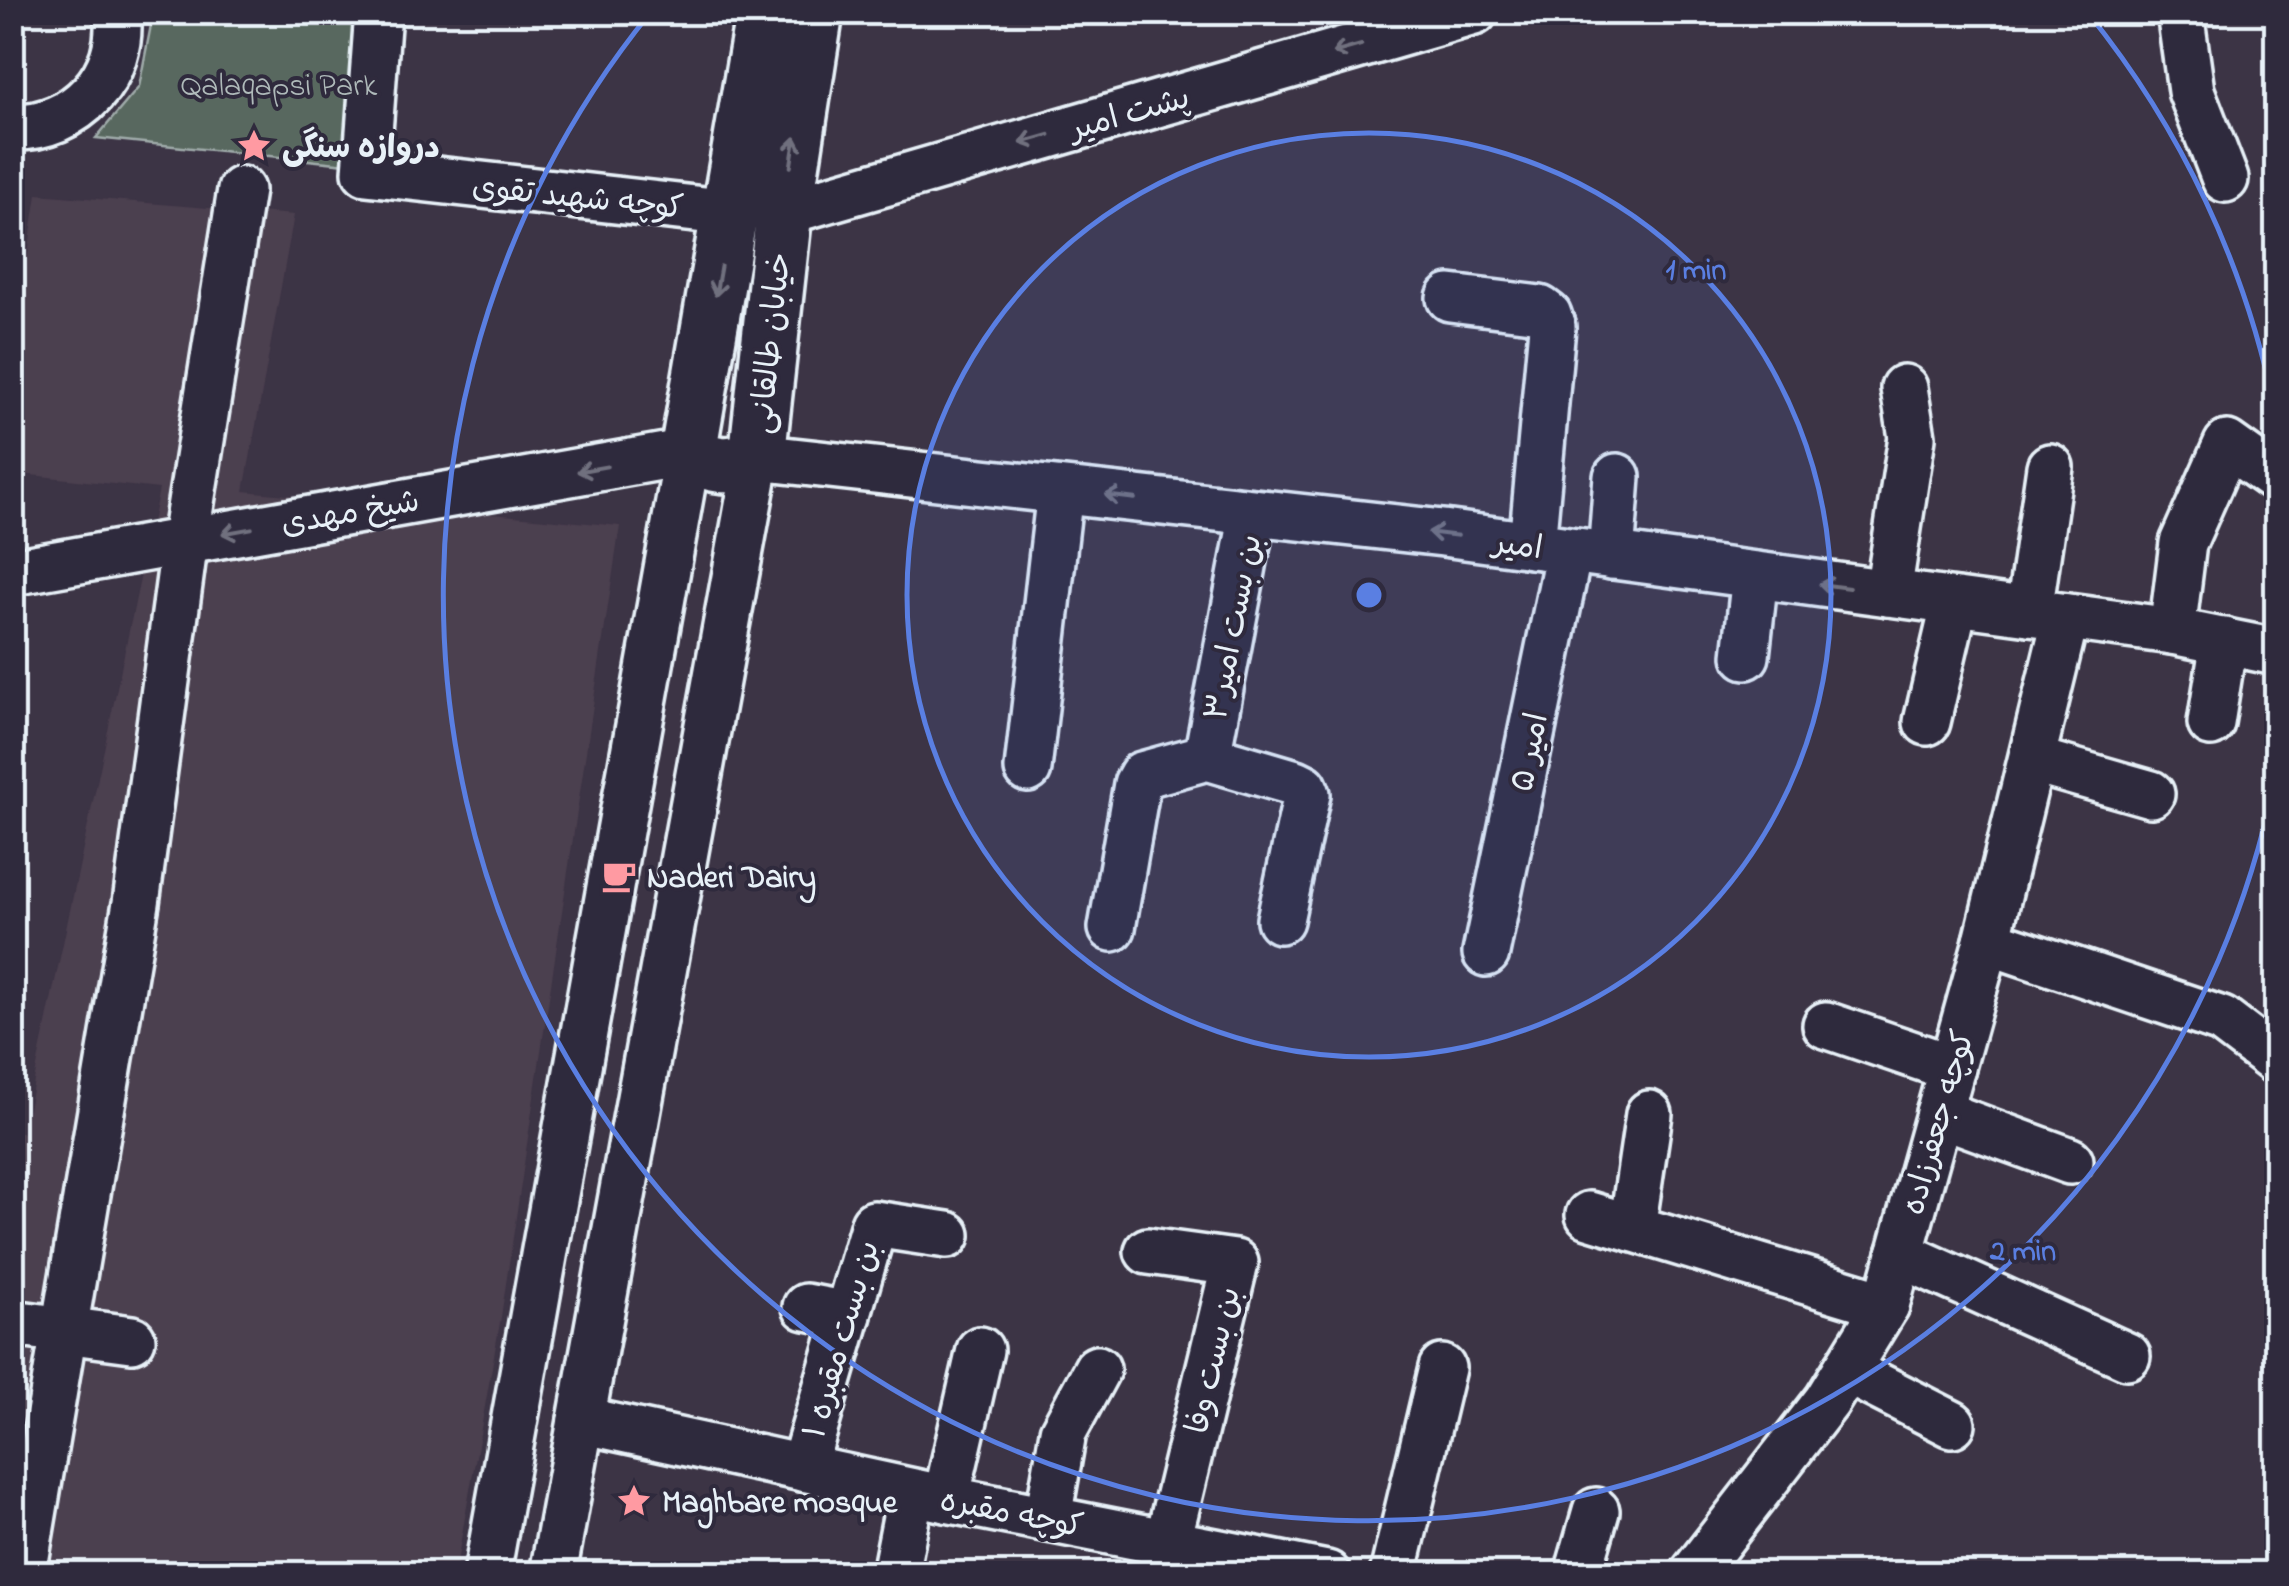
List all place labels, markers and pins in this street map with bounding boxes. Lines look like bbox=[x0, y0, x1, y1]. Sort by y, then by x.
place label: دروازه سنگی bbox=[282, 126, 440, 173]
place icon: دروازه سنگی bbox=[235, 127, 273, 165]
centre of rings bbox=[1351, 577, 1387, 613]
place label: Naderi Dairy bbox=[647, 856, 816, 904]
cafe icon: Naderi Dairy bbox=[600, 857, 638, 895]
place label: Maghbare mosque bbox=[662, 1481, 899, 1529]
place icon: Maghbare mosque bbox=[615, 1482, 653, 1520]

